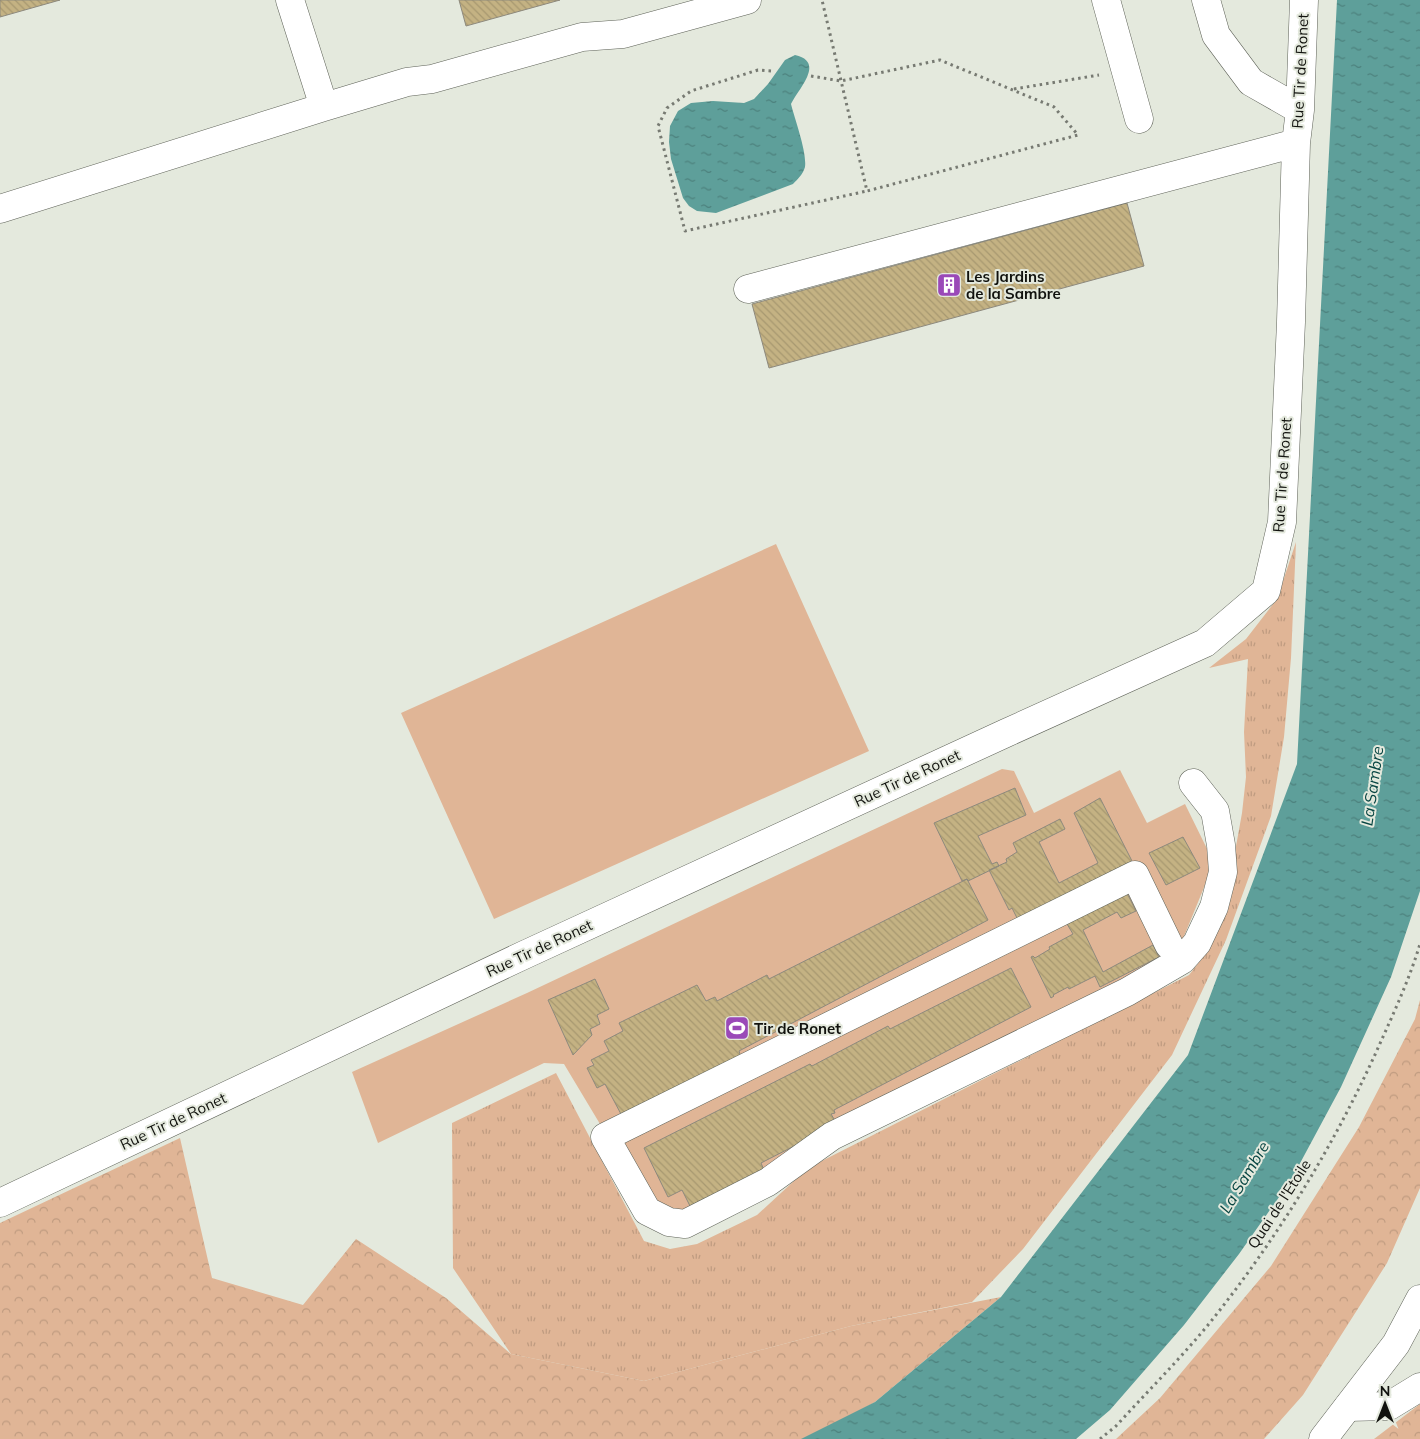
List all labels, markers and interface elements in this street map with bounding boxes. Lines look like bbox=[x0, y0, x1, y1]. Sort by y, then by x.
street label: Rue Tir de Ronet bbox=[1287, 13, 1313, 129]
place label: Les Jardins de la Sambre bbox=[966, 267, 1061, 303]
building icon: Les Jardins de la Sambre bbox=[936, 272, 962, 298]
street label: Rue Tir de Ronet bbox=[1269, 417, 1295, 533]
street label: Rue Tir de Ronet bbox=[851, 745, 963, 811]
water label: La Sambre bbox=[1357, 745, 1388, 827]
street label: Rue Tir de Ronet bbox=[483, 915, 595, 981]
sports icon: Tir de Ronet bbox=[724, 1015, 750, 1041]
place label: Tir de Ronet bbox=[754, 1019, 841, 1038]
street label: Rue Tir de Ronet bbox=[117, 1088, 229, 1154]
water label: La Sambre bbox=[1215, 1137, 1273, 1216]
street label: Quai de l'Etoile bbox=[1243, 1156, 1315, 1252]
north arrow bbox=[1360, 1379, 1410, 1429]
text: N bbox=[1380, 1382, 1390, 1400]

